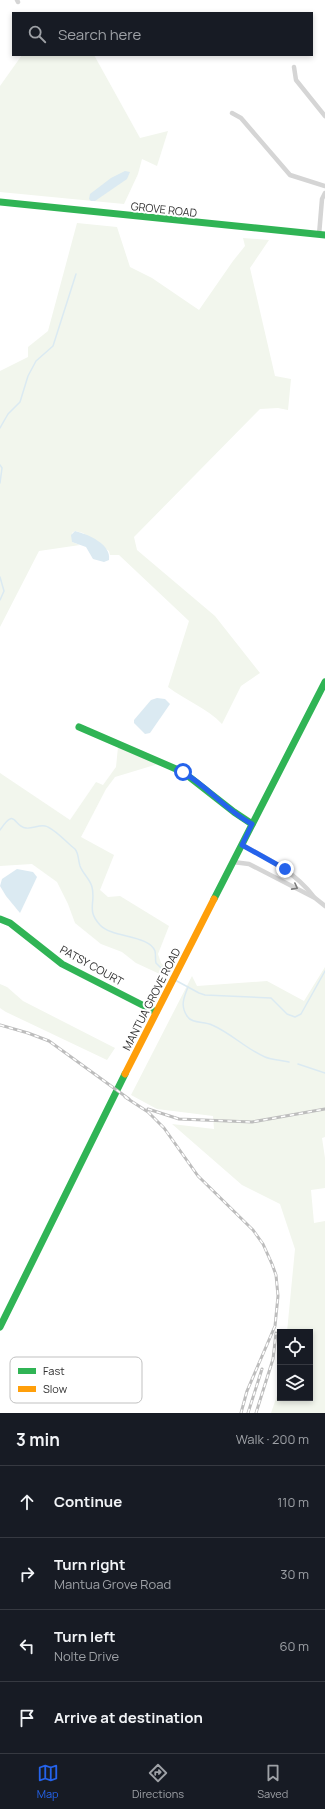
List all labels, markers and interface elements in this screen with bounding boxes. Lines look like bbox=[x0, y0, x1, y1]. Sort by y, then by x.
search box bbox=[12, 12, 313, 56]
icon: search bbox=[26, 23, 48, 45]
text: Search here bbox=[58, 24, 141, 45]
street label: GROVE ROAD bbox=[130, 198, 198, 220]
route start bbox=[174, 763, 192, 781]
route end bbox=[276, 860, 294, 878]
one-way arrow bbox=[290, 883, 298, 890]
street label: PATSY COURT bbox=[58, 941, 127, 989]
street label: MANTUA GROVE ROAD bbox=[119, 945, 183, 1053]
map controls bbox=[277, 1329, 313, 1401]
button: locate bbox=[277, 1329, 313, 1365]
legend bbox=[10, 1357, 142, 1403]
text: Fast bbox=[43, 1363, 65, 1378]
button: layers bbox=[277, 1365, 313, 1401]
text: Slow bbox=[43, 1381, 68, 1396]
text: 3 min bbox=[16, 1428, 60, 1451]
text: Walk · 200 m bbox=[236, 1430, 309, 1448]
icon: ahead bbox=[16, 1491, 38, 1513]
text: Continue bbox=[54, 1491, 122, 1512]
text: 110 m bbox=[277, 1493, 309, 1511]
text: Turn right bbox=[54, 1554, 125, 1575]
icon: right bbox=[16, 1563, 38, 1585]
text: 30 m bbox=[280, 1565, 309, 1583]
text: Mantua Grove Road bbox=[54, 1575, 171, 1593]
text: Turn left bbox=[54, 1626, 116, 1647]
icon: left bbox=[16, 1635, 38, 1657]
text: 60 m bbox=[279, 1637, 309, 1655]
text: Nolte Drive bbox=[54, 1647, 119, 1665]
icon: arrive bbox=[16, 1707, 38, 1729]
text: Arrive at destination bbox=[54, 1707, 203, 1728]
tab: Map bbox=[37, 1762, 59, 1801]
tab: Directions bbox=[132, 1762, 184, 1801]
tab: Saved bbox=[257, 1762, 288, 1801]

